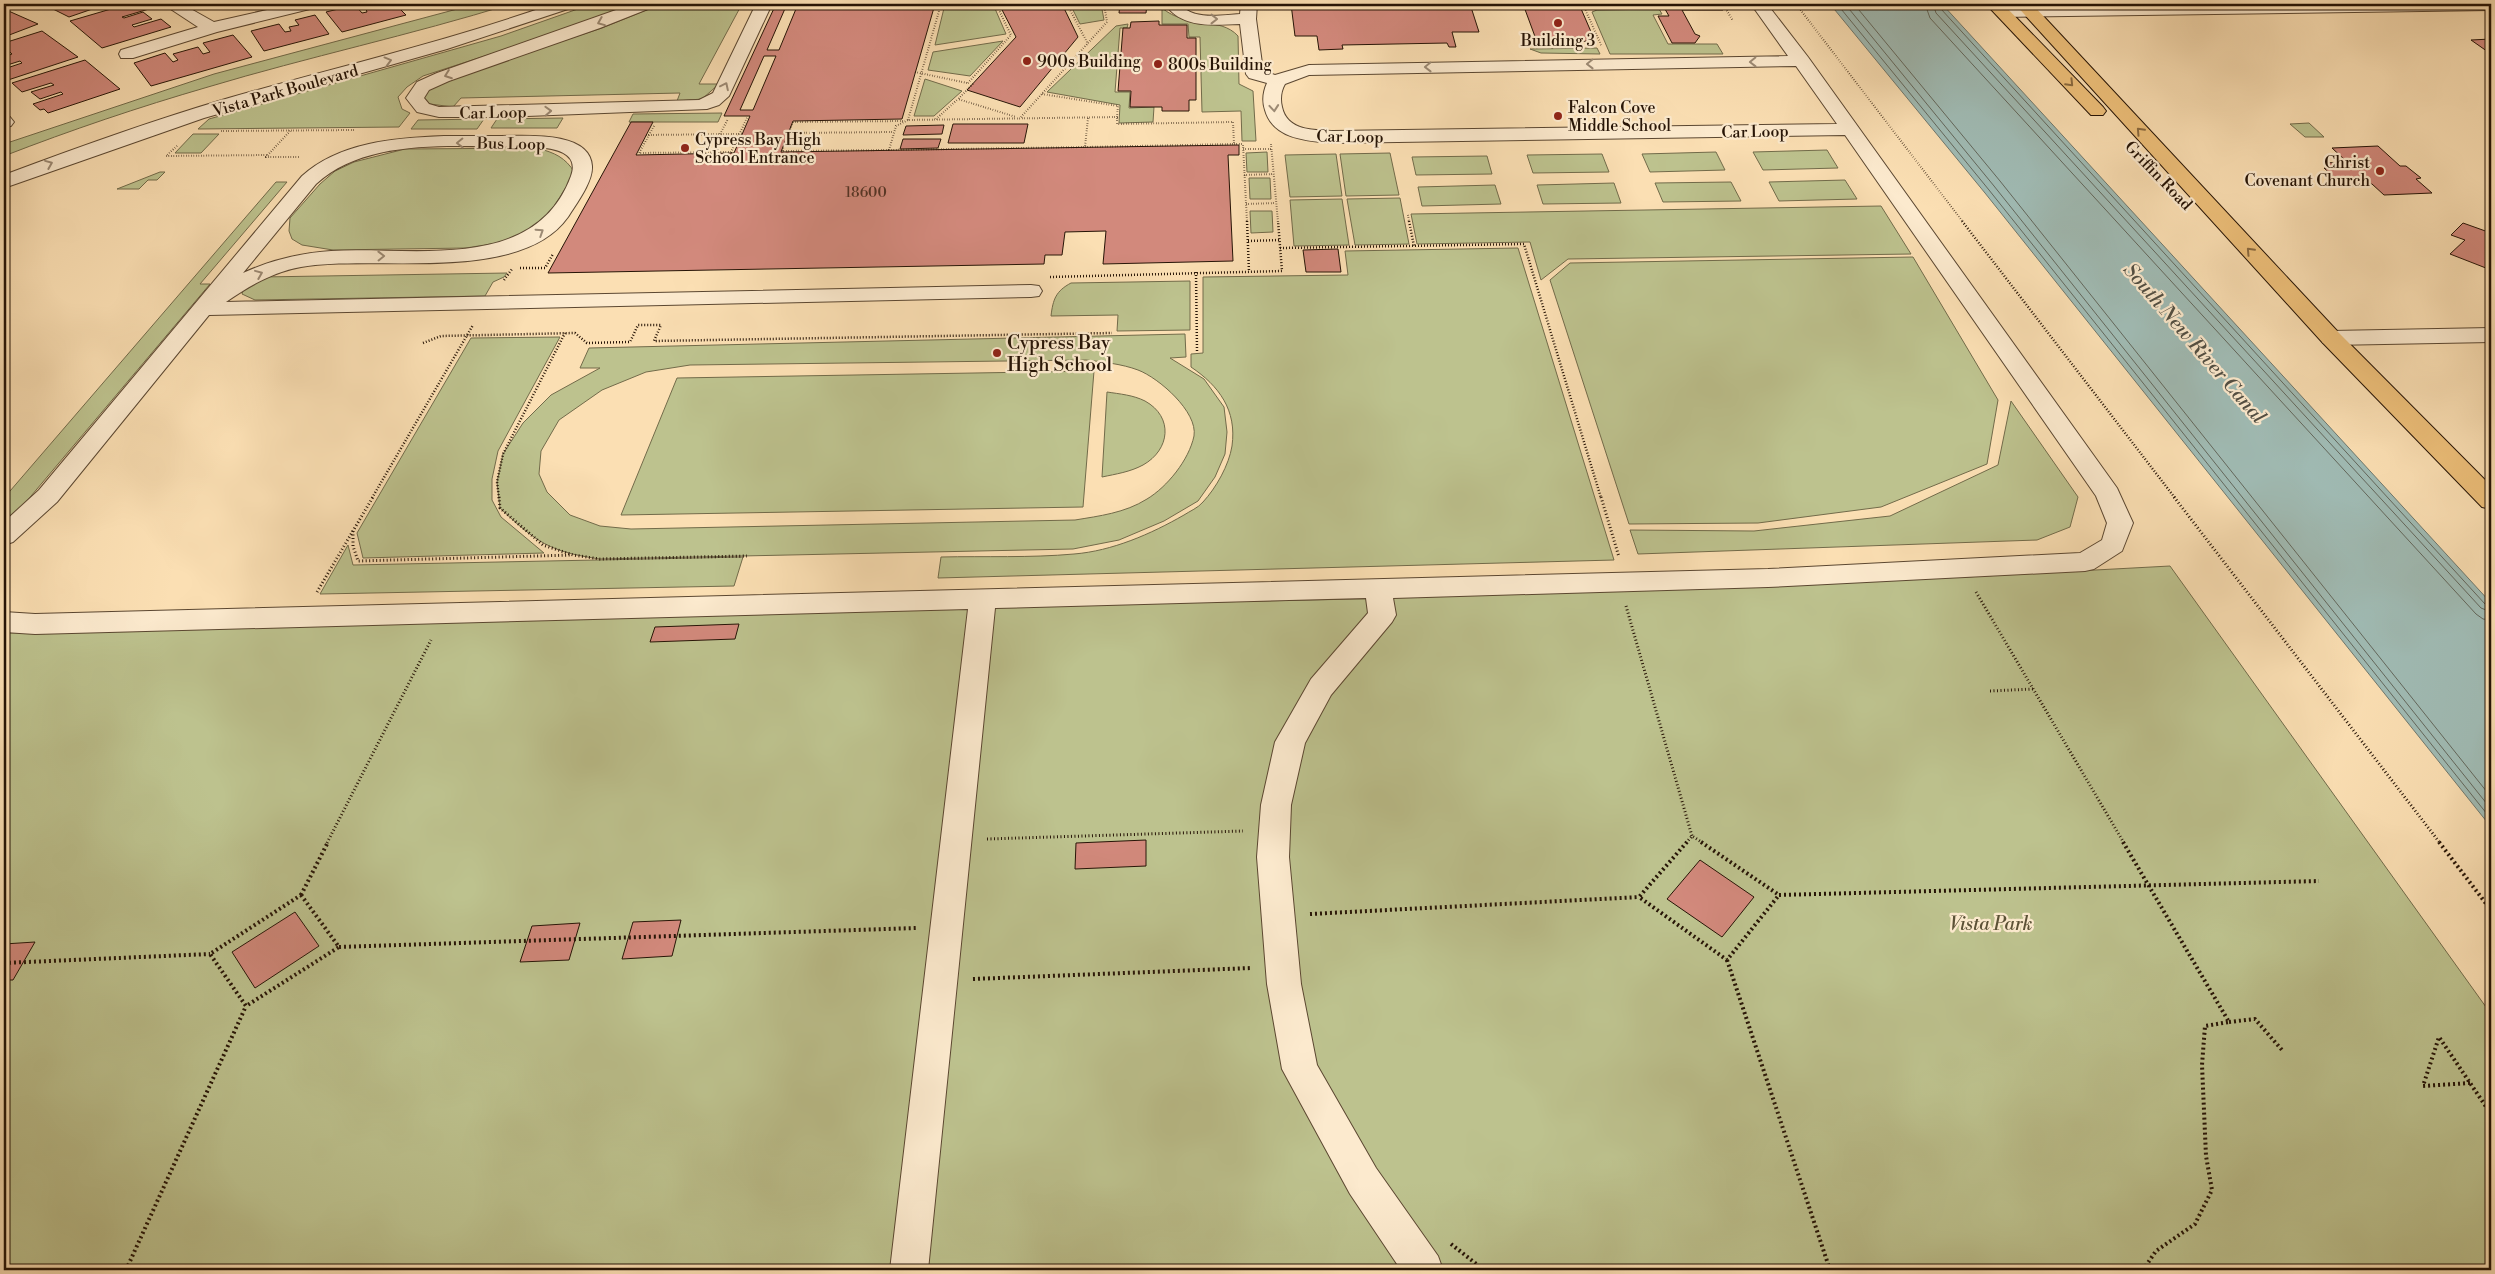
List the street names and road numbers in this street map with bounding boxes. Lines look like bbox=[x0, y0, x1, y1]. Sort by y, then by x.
street label: Vista Park Boulevard bbox=[209, 61, 361, 122]
street label: Car Loop bbox=[459, 102, 527, 124]
street label: Car Loop bbox=[1721, 121, 1789, 143]
street label: Car Loop bbox=[1316, 126, 1384, 148]
street label: Bus Loop bbox=[476, 133, 545, 155]
street label: Griffin Road bbox=[2120, 137, 2196, 215]

